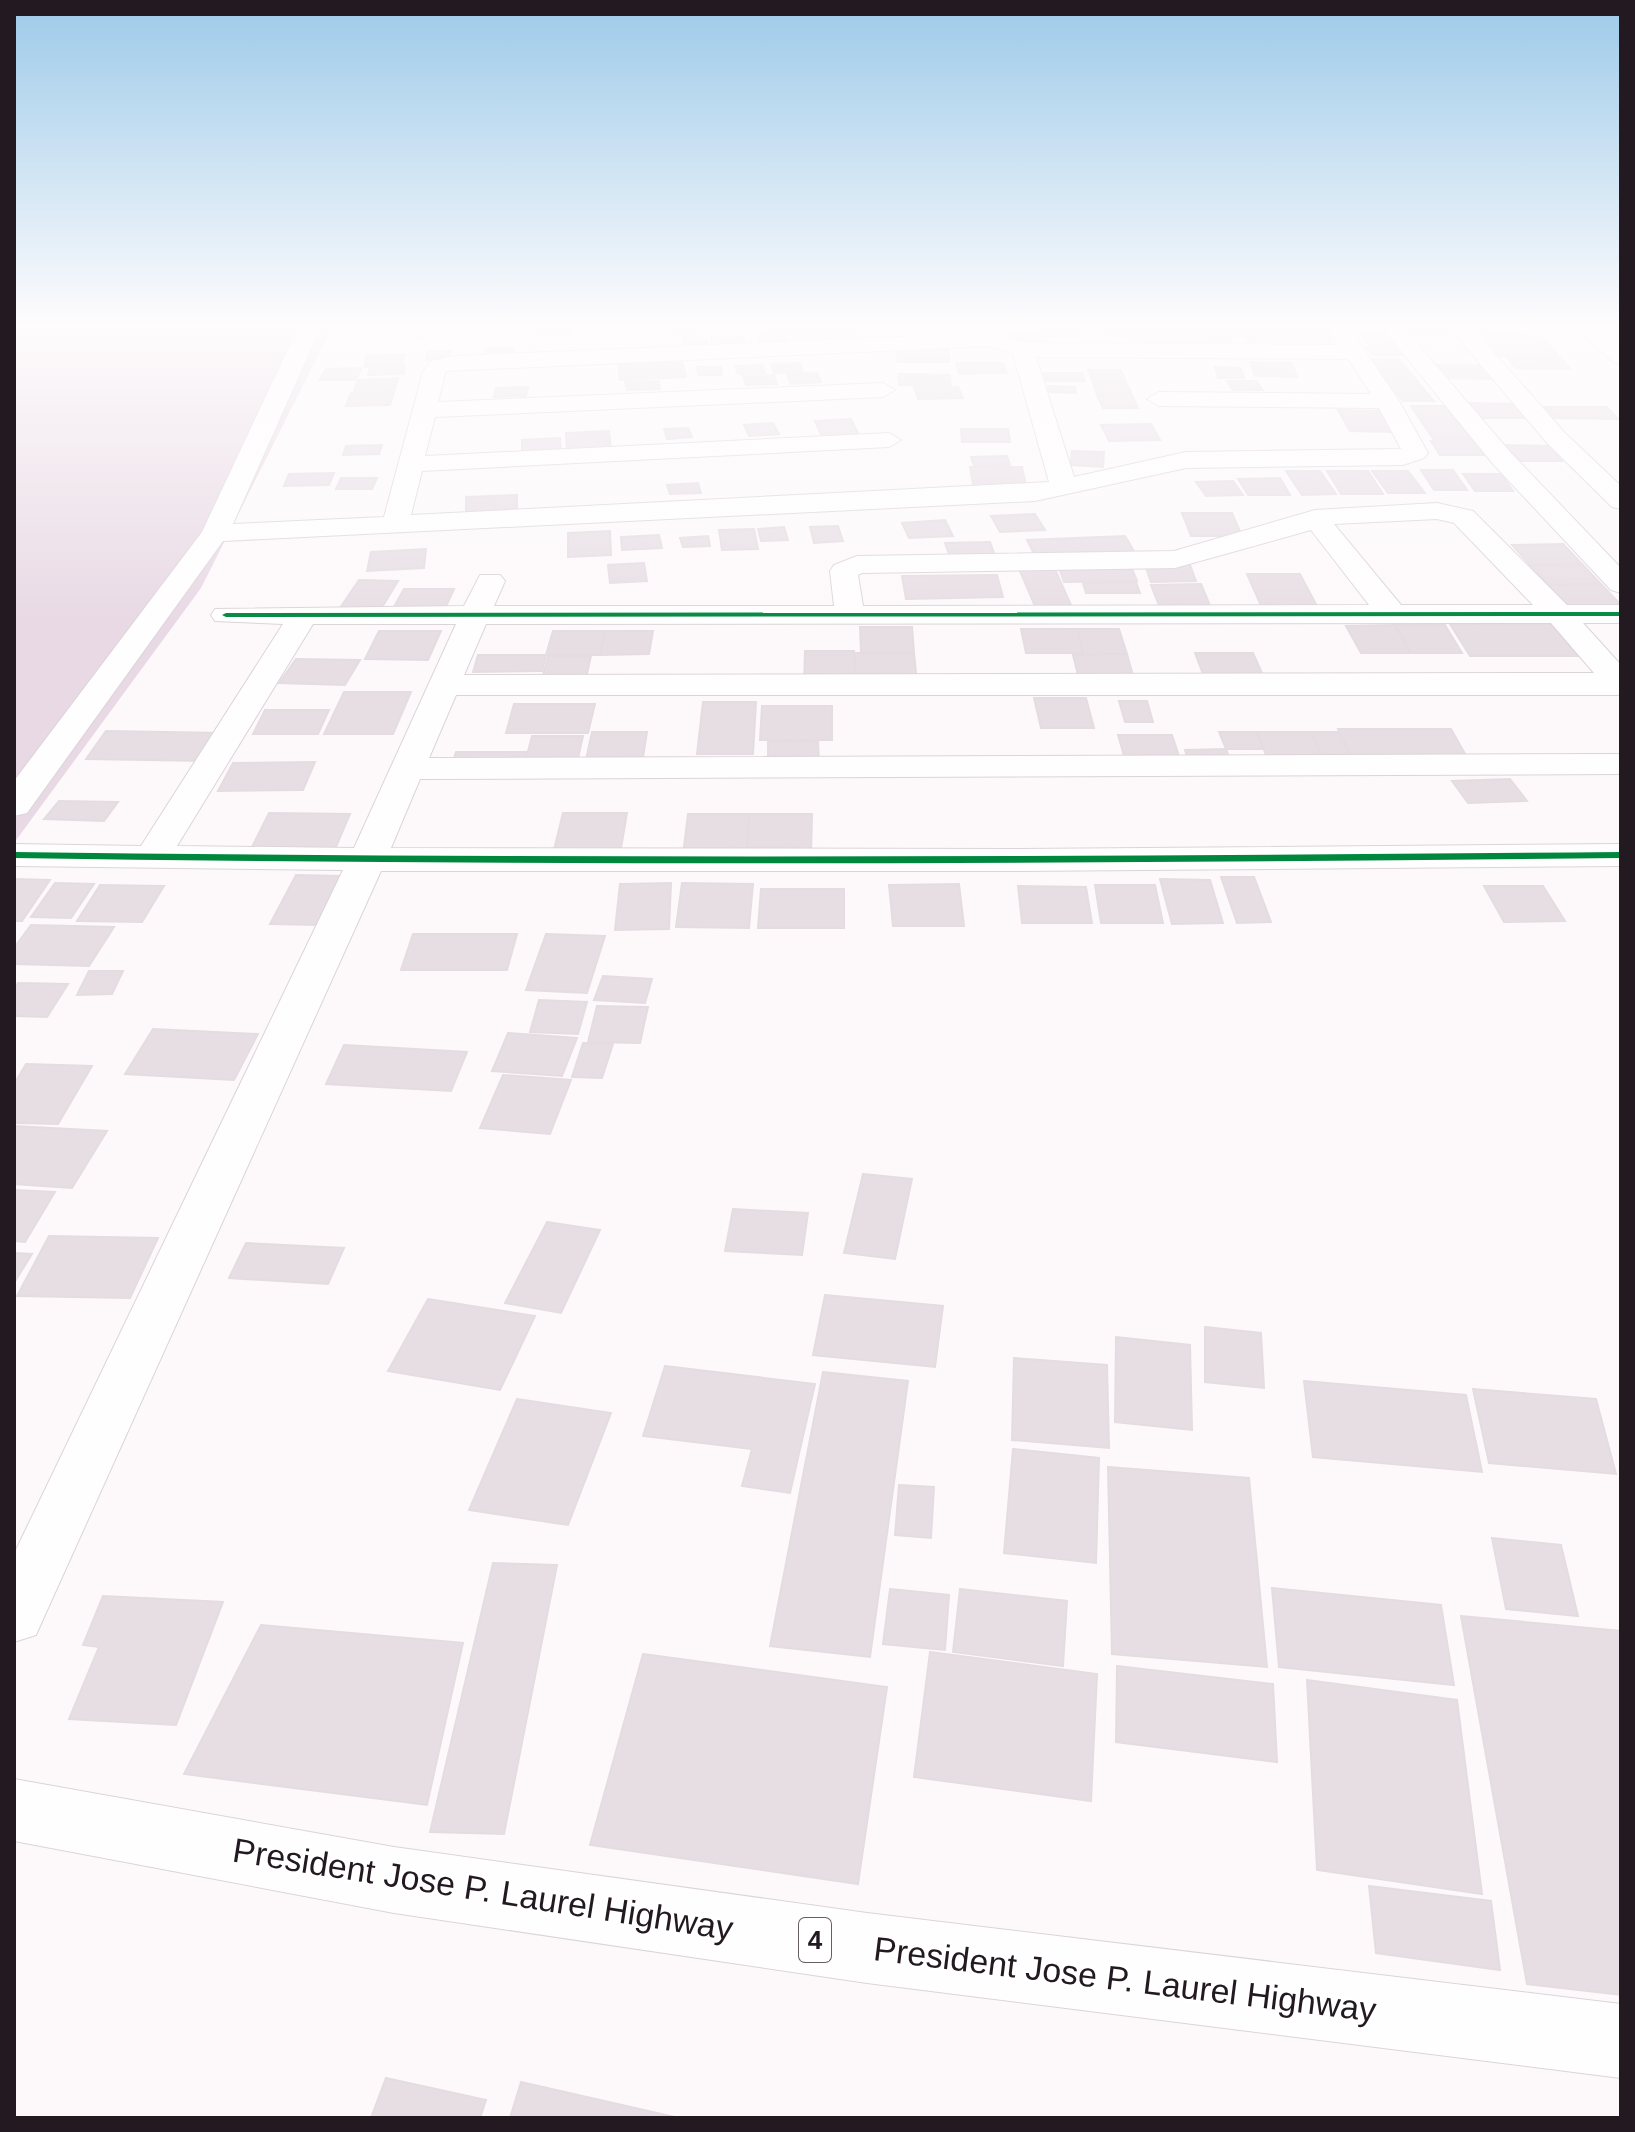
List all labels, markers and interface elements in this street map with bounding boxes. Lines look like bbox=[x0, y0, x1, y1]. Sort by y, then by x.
street label: President Jose P. Laurel Highway bbox=[230, 1831, 736, 1947]
road number: 4 bbox=[799, 1918, 831, 1962]
street label: President Jose P. Laurel Highway bbox=[872, 1929, 1378, 2029]

